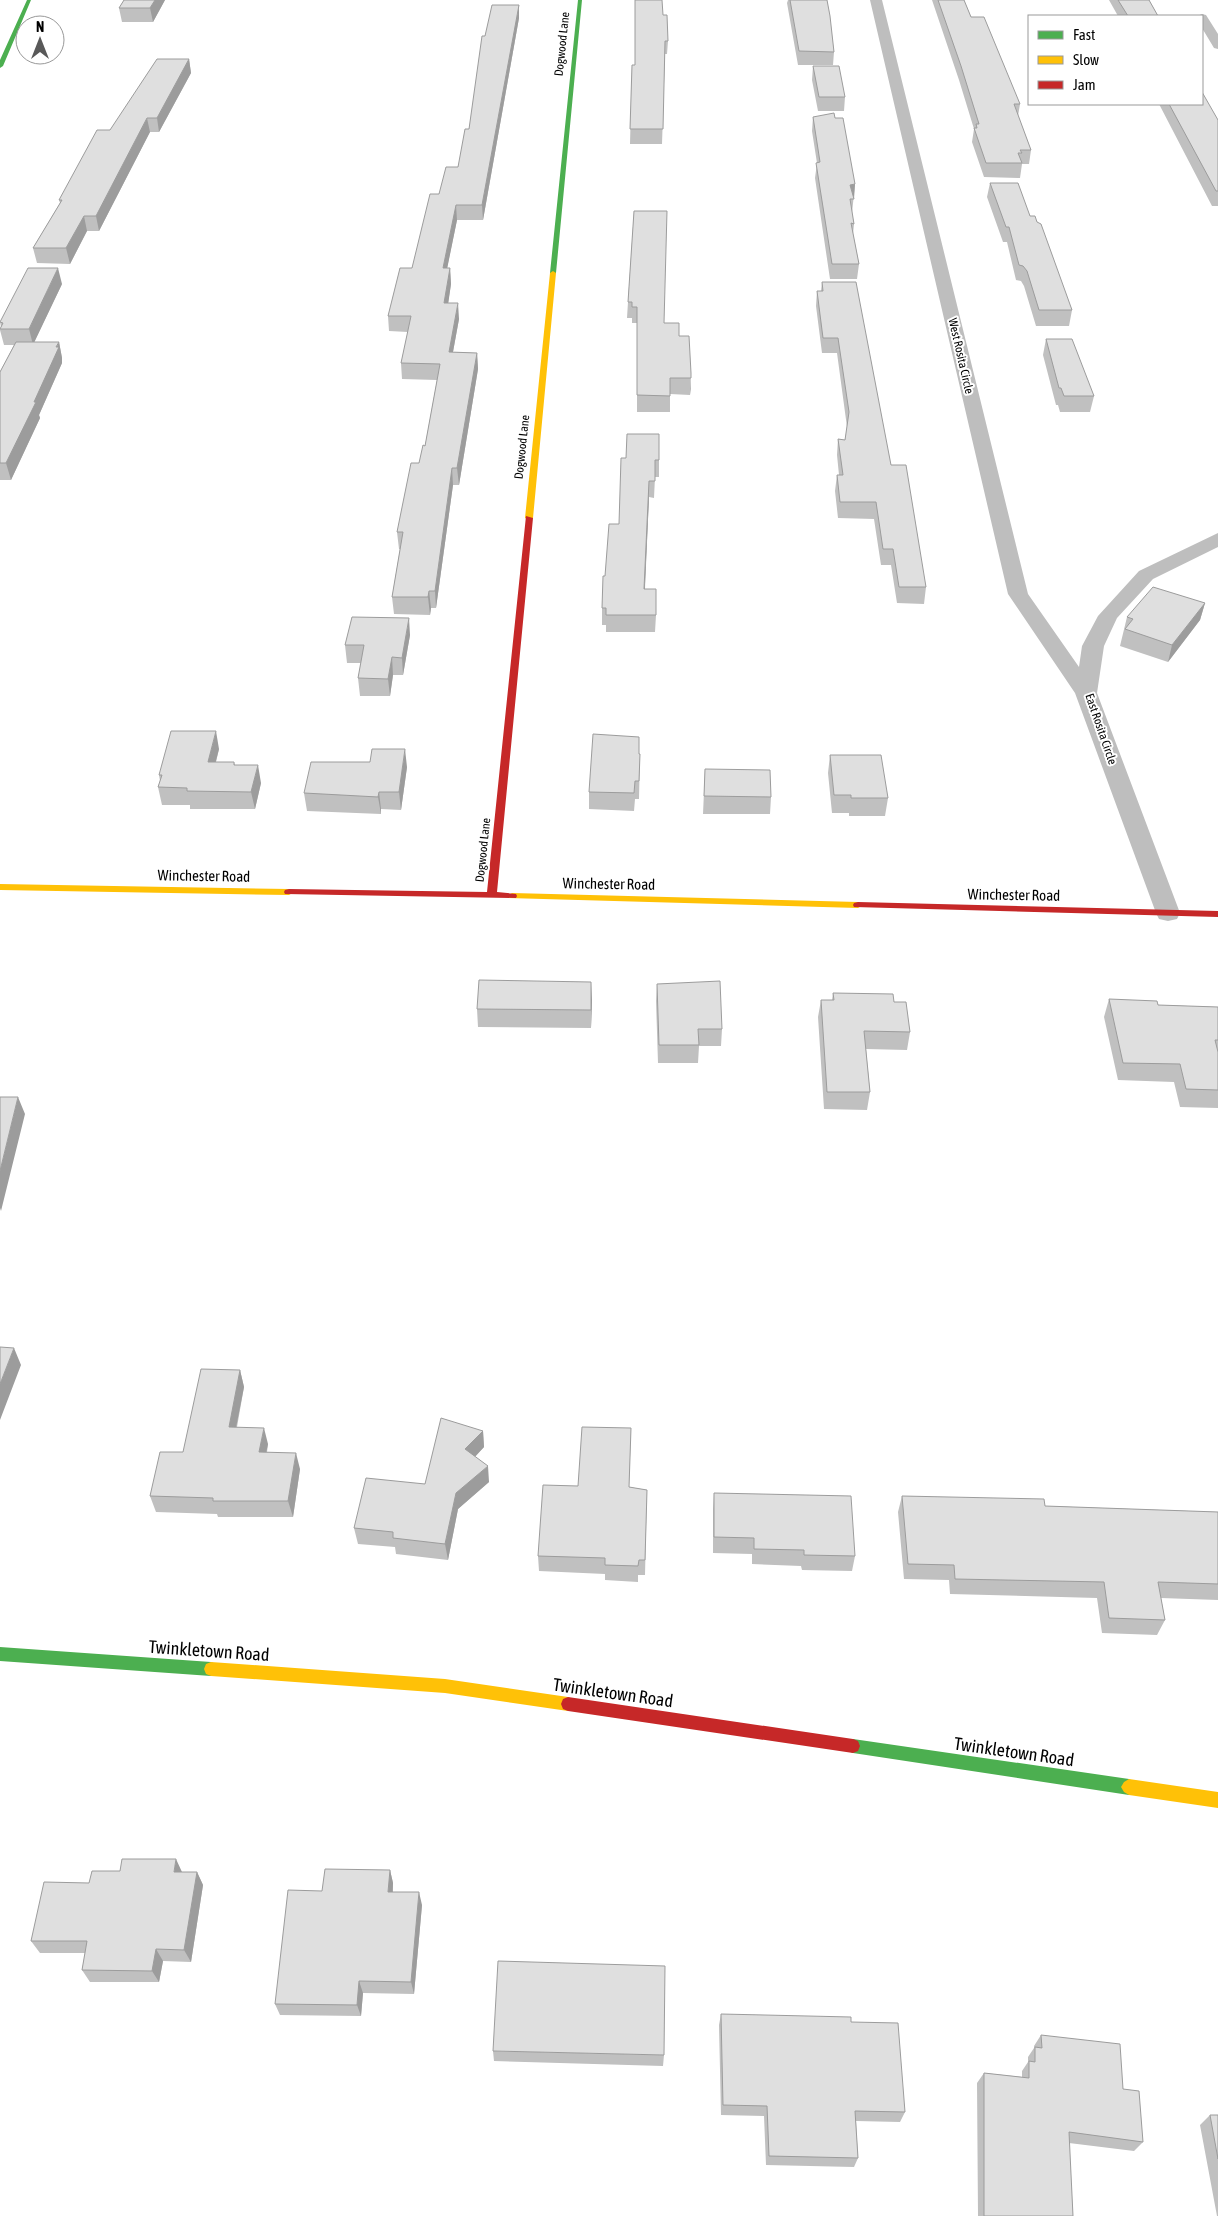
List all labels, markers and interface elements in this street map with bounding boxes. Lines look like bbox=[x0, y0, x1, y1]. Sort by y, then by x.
street label: Dogwood Lane bbox=[552, 11, 572, 77]
north arrow bbox=[15, 15, 65, 65]
legend bbox=[1028, 15, 1203, 105]
text: N bbox=[36, 19, 44, 35]
text: Fast bbox=[1073, 26, 1095, 43]
text: Slow bbox=[1073, 51, 1099, 68]
text: Jam bbox=[1073, 76, 1096, 93]
street label: West Rosita Circle bbox=[946, 317, 976, 395]
street label: Dogwood Lane bbox=[512, 414, 532, 480]
street label: East Rosita Circle bbox=[1082, 692, 1120, 766]
street label: Dogwood Lane bbox=[473, 817, 493, 883]
street label: Winchester Road bbox=[158, 866, 250, 885]
street label: Winchester Road bbox=[563, 874, 655, 893]
street label: Winchester Road bbox=[968, 885, 1060, 904]
street label: Twinkletown Road bbox=[148, 1636, 270, 1665]
street label: Twinkletown Road bbox=[552, 1674, 674, 1711]
street label: Twinkletown Road bbox=[953, 1733, 1075, 1770]

